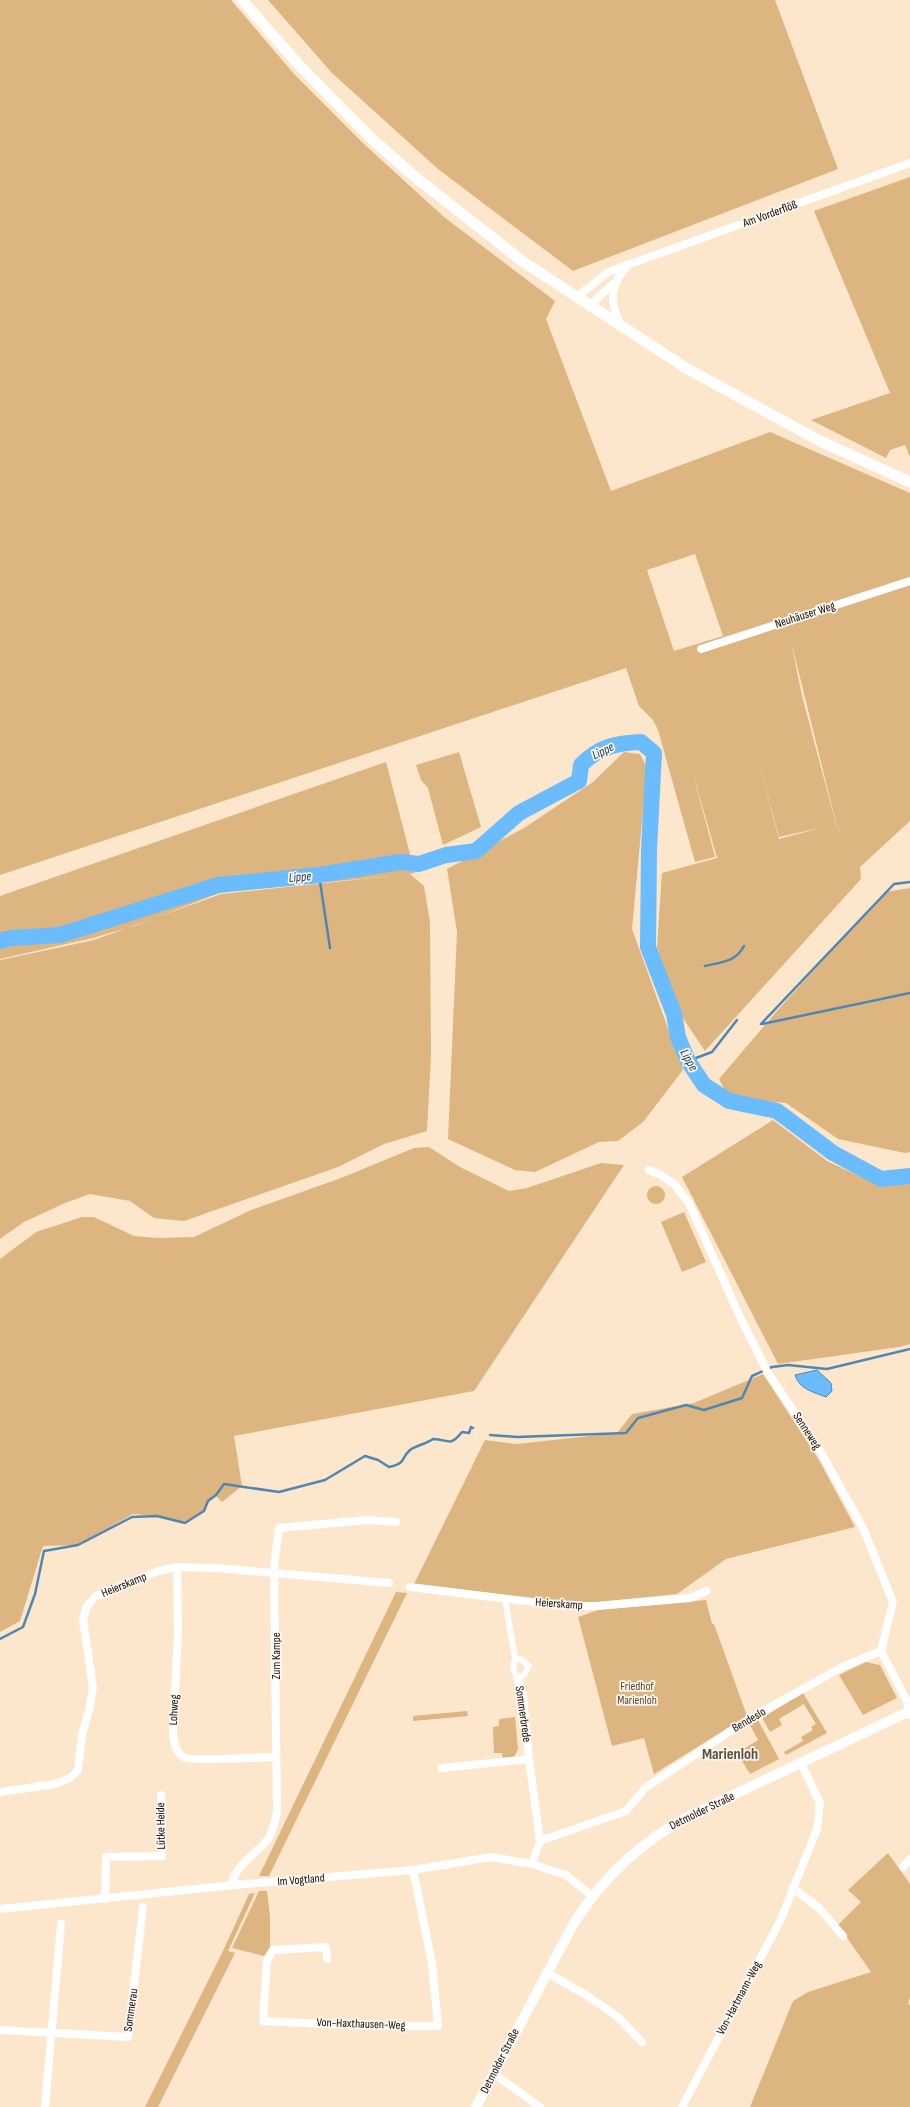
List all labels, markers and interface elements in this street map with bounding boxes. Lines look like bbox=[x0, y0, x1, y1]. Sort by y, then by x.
street label: Am Vorderflöß bbox=[740, 197, 799, 231]
street label: Neuhäuser Weg bbox=[773, 598, 837, 632]
water label: Lippe bbox=[589, 739, 617, 763]
water label: Lippe bbox=[288, 868, 312, 886]
water label: Lippe bbox=[677, 1046, 701, 1074]
street label: Senneweg bbox=[789, 1410, 825, 1453]
street label: Heierskamp bbox=[99, 1569, 149, 1601]
street label: Heierskamp bbox=[535, 1595, 583, 1613]
street label: Zum Kampe bbox=[269, 1632, 284, 1679]
park label: Friedhof Marienloh bbox=[617, 1679, 657, 1708]
street label: Sommerbrede bbox=[512, 1685, 534, 1743]
street label: Lohweg bbox=[166, 1694, 182, 1726]
street label: Bendeslo bbox=[729, 1704, 769, 1736]
district label: Marienloh bbox=[702, 1745, 758, 1764]
street label: Detmolder Straße bbox=[667, 1789, 737, 1833]
street label: Lütke Heide bbox=[153, 1802, 169, 1850]
street label: Im Vogtland bbox=[277, 1870, 325, 1890]
street label: Von-Hartmann-Weg bbox=[713, 1958, 765, 2037]
street label: Sommerau bbox=[121, 1988, 141, 2032]
street label: Von-Haxthausen-Weg bbox=[316, 2015, 406, 2033]
street label: Detmolder Straße bbox=[477, 2026, 523, 2096]

